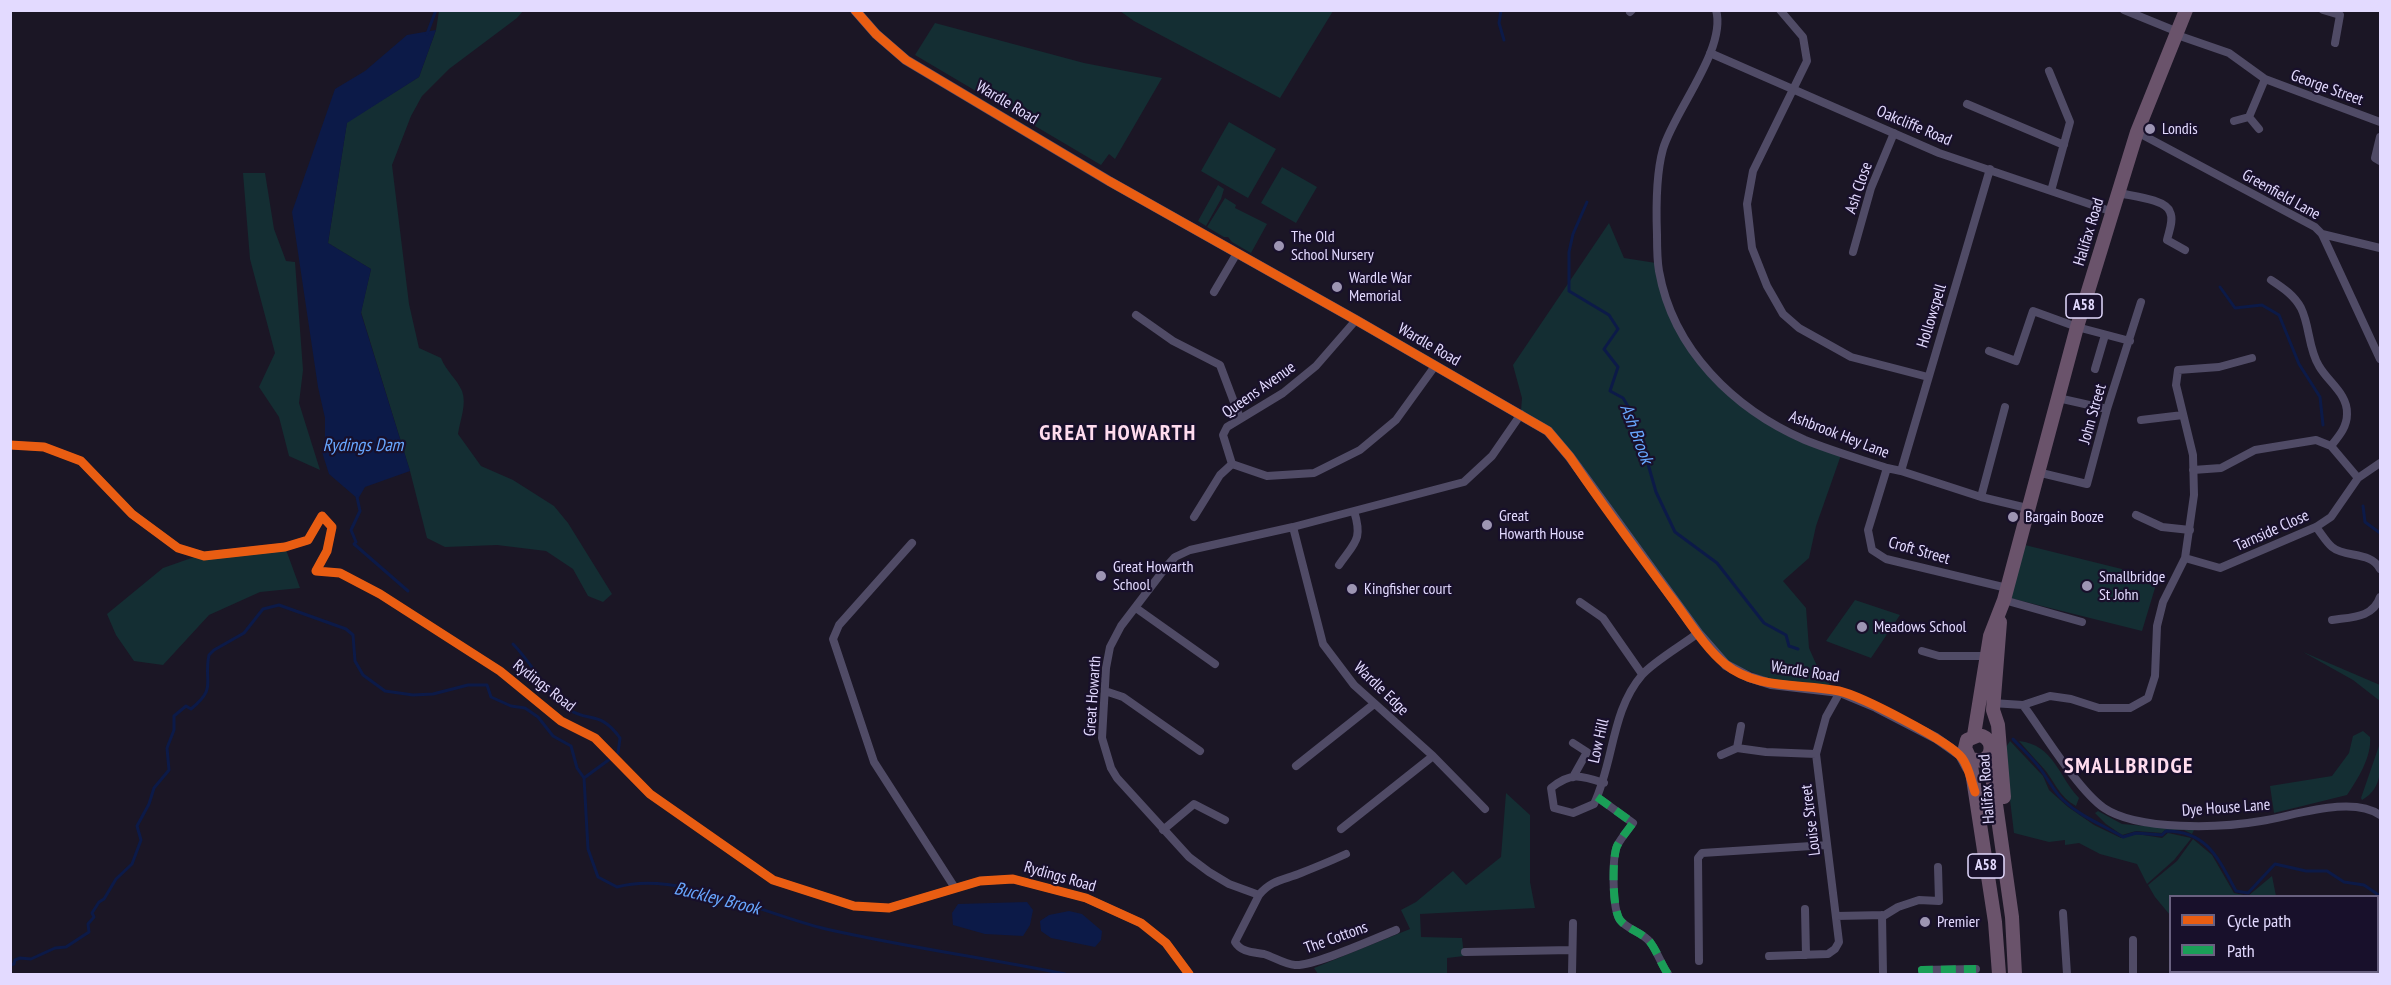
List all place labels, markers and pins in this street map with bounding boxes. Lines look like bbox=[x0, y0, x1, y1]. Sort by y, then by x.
place label: Londis bbox=[2162, 119, 2198, 139]
marker: Londis bbox=[2143, 122, 2157, 136]
place label: The Old School Nursery bbox=[1291, 227, 1374, 265]
marker: The Old School Nursery bbox=[1272, 239, 1286, 253]
place label: Wardle War Memorial bbox=[1349, 268, 1412, 306]
marker: Wardle War Memorial bbox=[1330, 280, 1344, 294]
place label: Great Howarth House bbox=[1499, 506, 1584, 544]
place label: Bargain Booze bbox=[2025, 507, 2104, 527]
marker: Bargain Booze bbox=[2006, 510, 2020, 524]
marker: Great Howarth House bbox=[1480, 518, 1494, 532]
place label: Great Howarth School bbox=[1113, 557, 1193, 595]
place label: Smallbridge St John bbox=[2099, 567, 2165, 605]
marker: Great Howarth School bbox=[1094, 569, 1108, 583]
place label: Kingfisher court bbox=[1364, 579, 1452, 599]
marker: Smallbridge St John bbox=[2080, 579, 2094, 593]
marker: Kingfisher court bbox=[1345, 582, 1359, 596]
place label: Meadows School bbox=[1874, 617, 1966, 637]
marker: Meadows School bbox=[1855, 620, 1869, 634]
place label: Premier bbox=[1937, 912, 1980, 932]
marker: Premier bbox=[1918, 915, 1932, 929]

